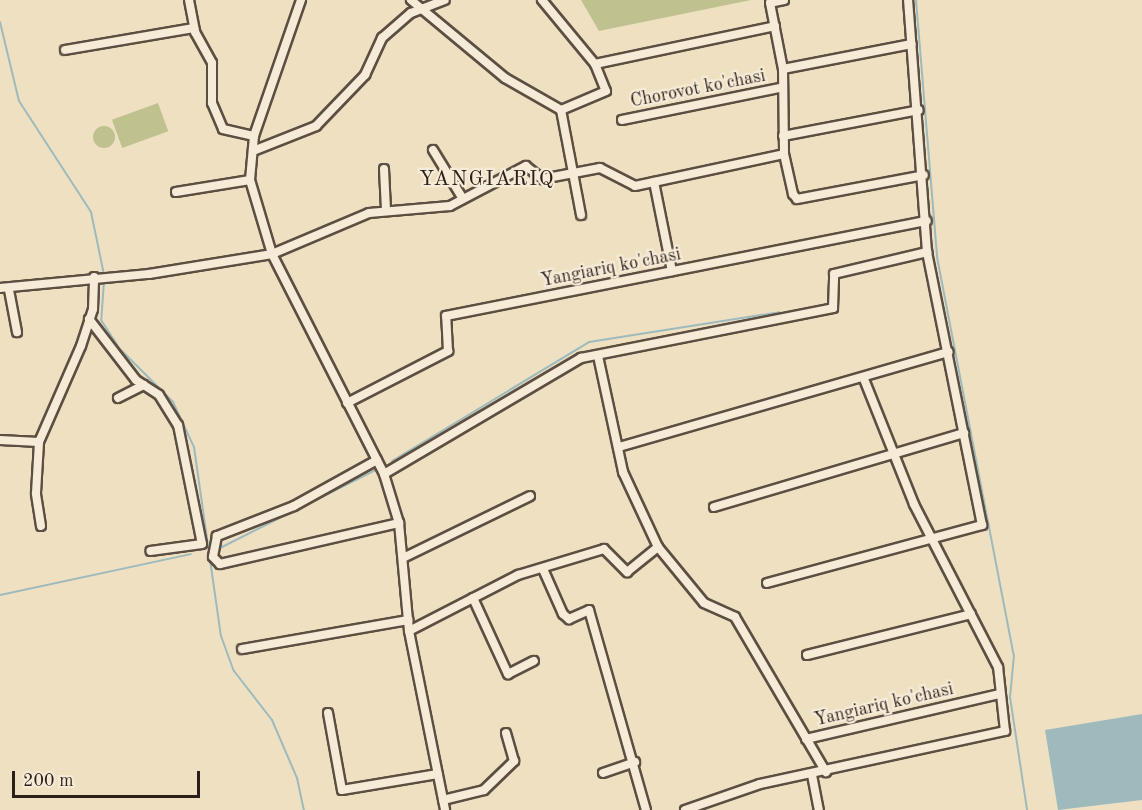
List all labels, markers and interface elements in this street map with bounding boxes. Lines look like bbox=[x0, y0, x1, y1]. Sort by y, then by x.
street label: Chorovot ko'chasi bbox=[629, 65, 767, 113]
district label: YANGIARIQ bbox=[419, 167, 555, 193]
street label: Yangiariq ko'chasi bbox=[539, 244, 683, 292]
street label: Yangiariq ko'chasi bbox=[812, 678, 956, 732]
scale bar bbox=[15, 759, 202, 797]
text: 200 m bbox=[23, 772, 74, 790]

